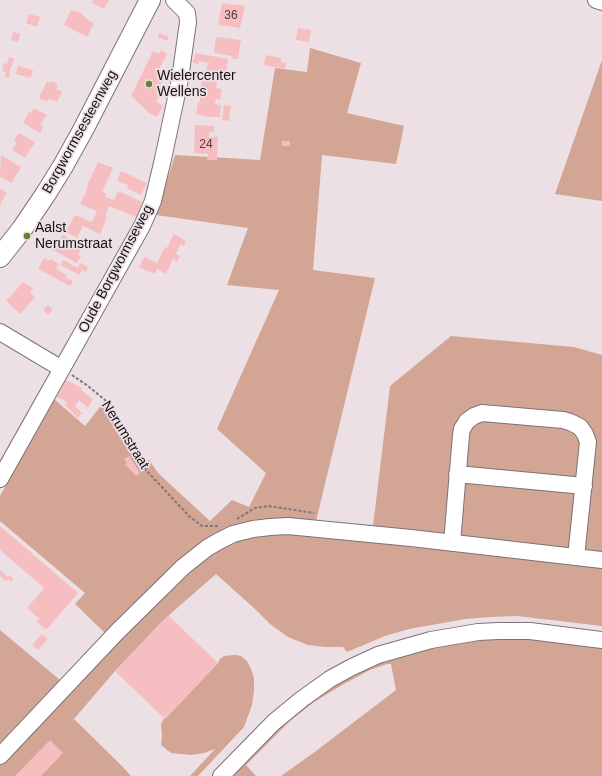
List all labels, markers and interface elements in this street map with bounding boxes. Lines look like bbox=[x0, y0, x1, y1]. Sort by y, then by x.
house number: 36 bbox=[224, 9, 238, 23]
street label: Borgwormsesteenweg bbox=[39, 67, 121, 197]
place label: Wielercenter Wellens bbox=[157, 68, 236, 100]
marker: Wielercenter Wellens bbox=[144, 79, 154, 89]
house number: 24 bbox=[199, 138, 213, 152]
street label: Oude Borgwormseweg bbox=[75, 202, 157, 336]
place label: Aalst Nerumstraat bbox=[35, 220, 112, 252]
marker: Aalst Nerumstraat bbox=[22, 231, 32, 241]
street label: Nerumstraat bbox=[97, 398, 153, 472]

